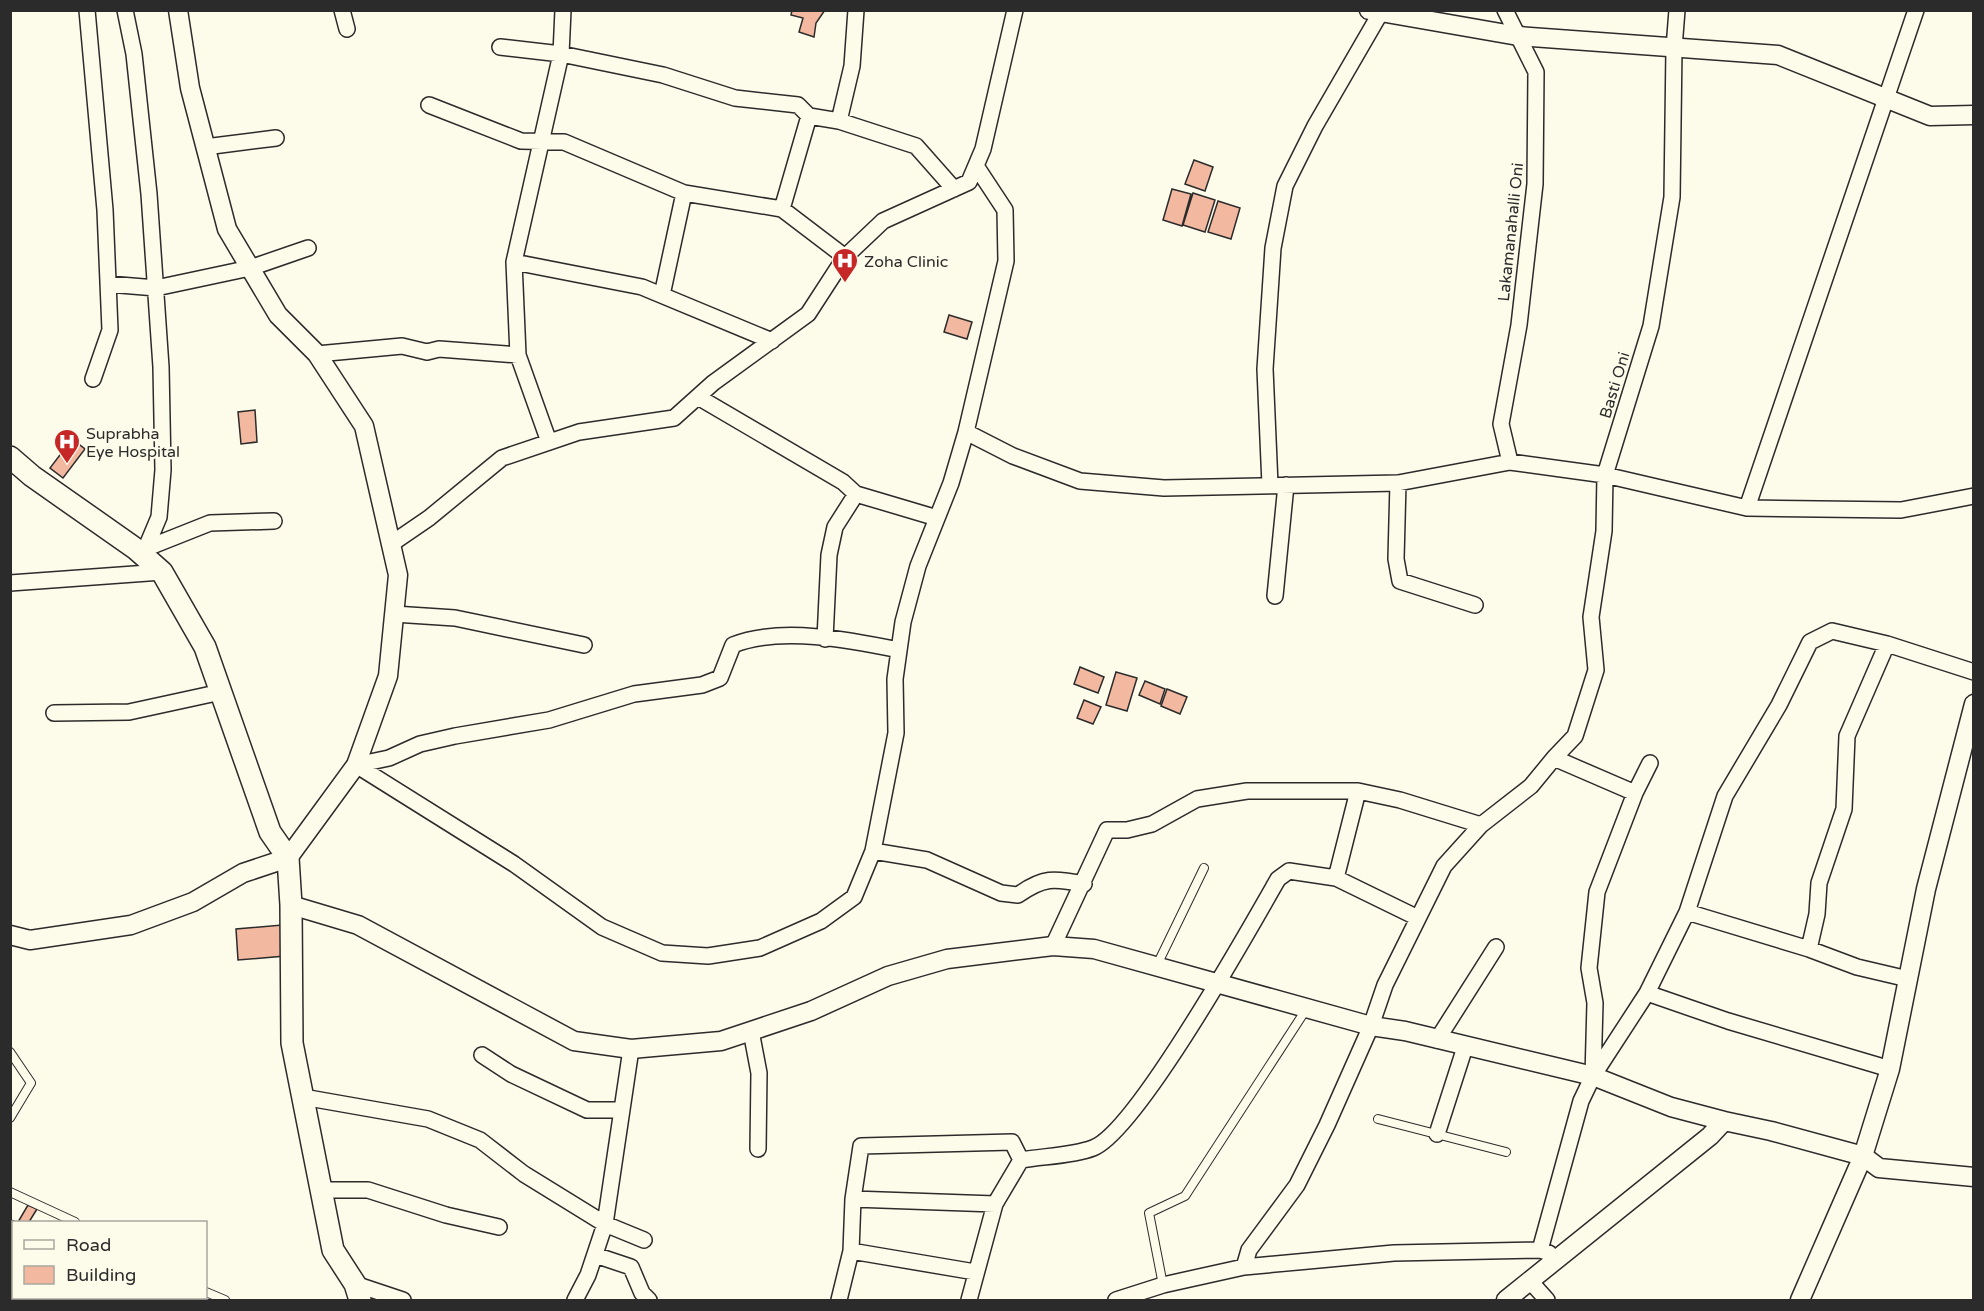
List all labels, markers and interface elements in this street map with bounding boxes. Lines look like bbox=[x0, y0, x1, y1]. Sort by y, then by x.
street label: Lakamanahalli Oni bbox=[1494, 162, 1528, 303]
hospital icon: Zoha Clinic bbox=[830, 246, 860, 284]
place label: Zoha Clinic bbox=[864, 252, 948, 272]
street label: Basti Oni bbox=[1595, 350, 1635, 421]
place label: Suprabha Eye Hospital bbox=[86, 424, 180, 462]
hospital icon: Suprabha Eye Hospital bbox=[52, 427, 82, 465]
legend bbox=[12, 1221, 207, 1299]
text: Road bbox=[66, 1234, 111, 1256]
text: Building bbox=[66, 1264, 136, 1286]

